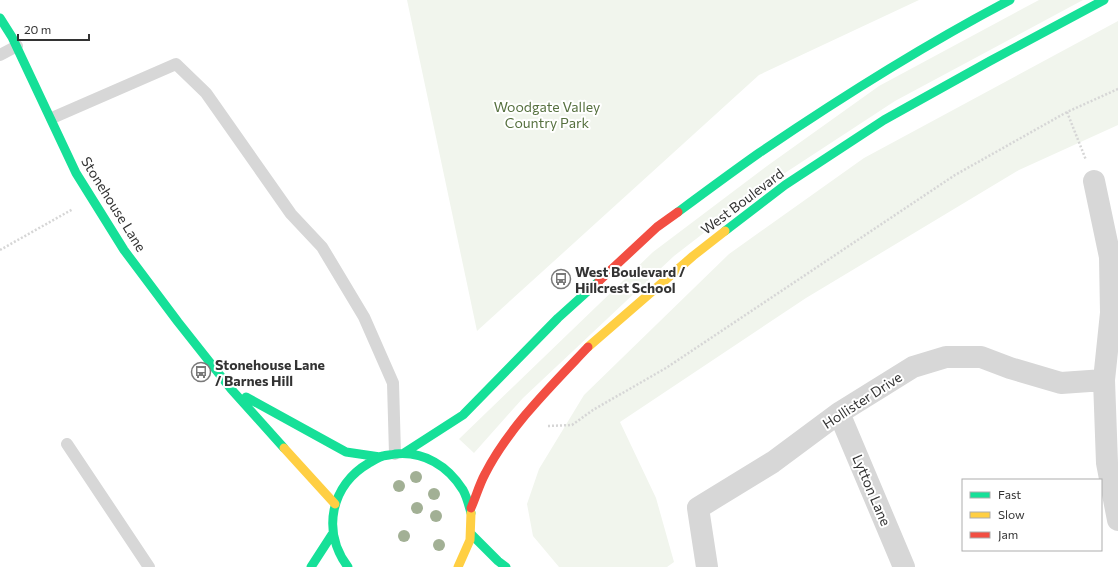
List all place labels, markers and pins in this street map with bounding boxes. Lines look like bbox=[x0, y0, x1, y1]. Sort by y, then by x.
place label: West Boulevard / Hillcrest School bbox=[575, 263, 686, 296]
bus stop icon: West Boulevard / Hillcrest School bbox=[550, 268, 572, 290]
place label: Stonehouse Lane / Barnes Hill bbox=[215, 356, 325, 389]
bus stop icon: Stonehouse Lane / Barnes Hill bbox=[190, 361, 212, 383]

